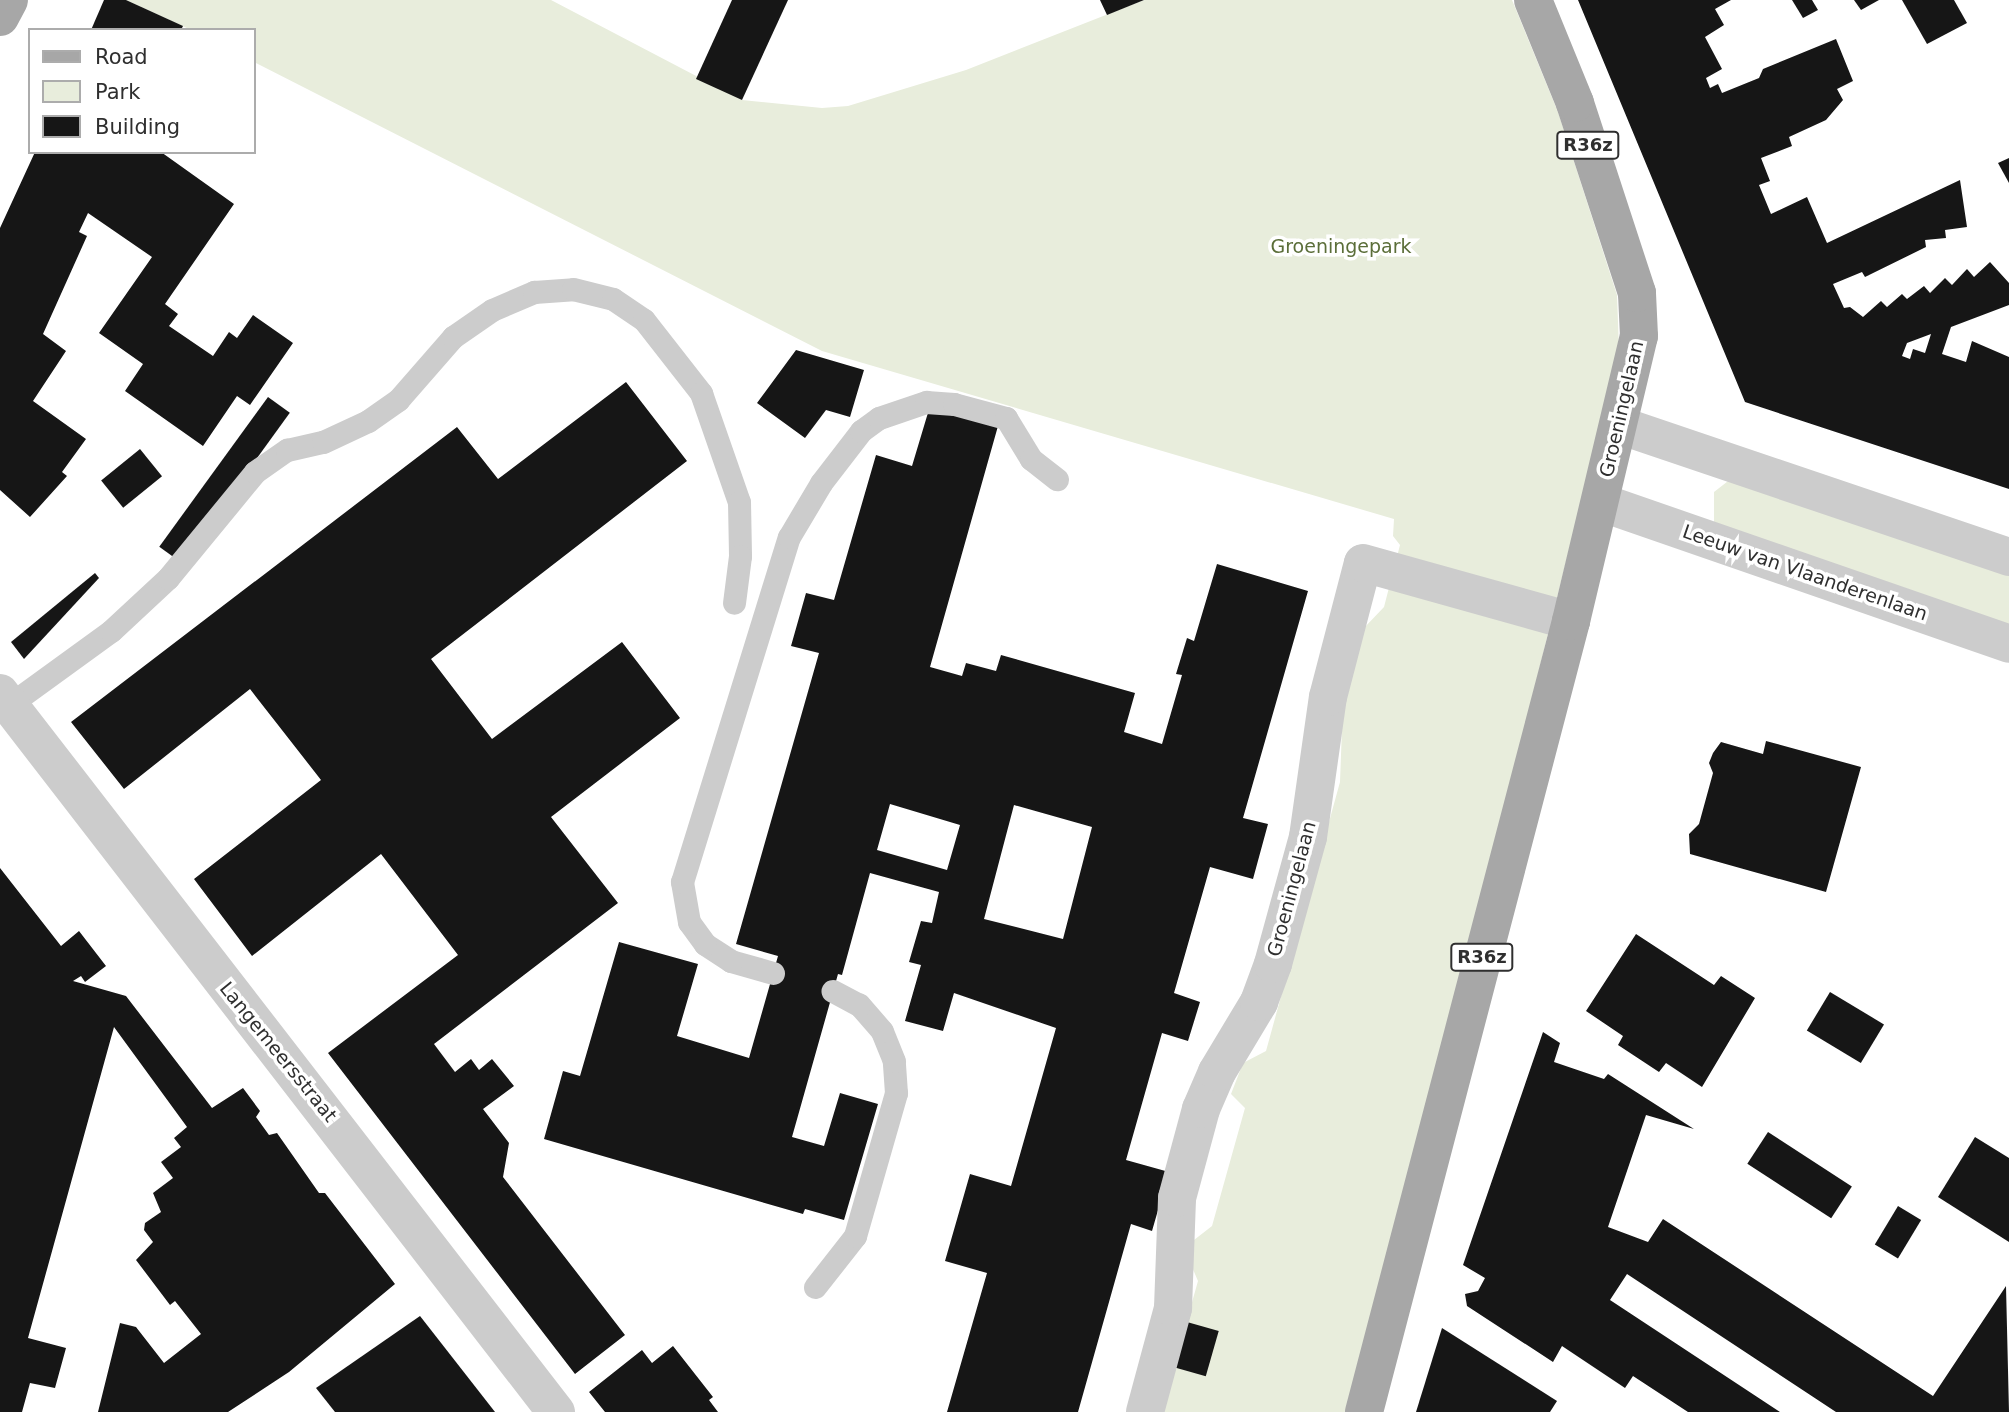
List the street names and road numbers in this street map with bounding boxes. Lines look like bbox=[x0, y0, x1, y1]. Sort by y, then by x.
road number: R36z bbox=[1555, 130, 1621, 160]
street label: Groeningelaan bbox=[1595, 339, 1649, 479]
street label: Leeuw van Vlaanderenlaan bbox=[1680, 520, 1930, 626]
street label: Groeningelaan bbox=[1263, 819, 1321, 959]
road number: R36z bbox=[1449, 942, 1515, 972]
street label: Langemeersstraat bbox=[215, 977, 341, 1127]

